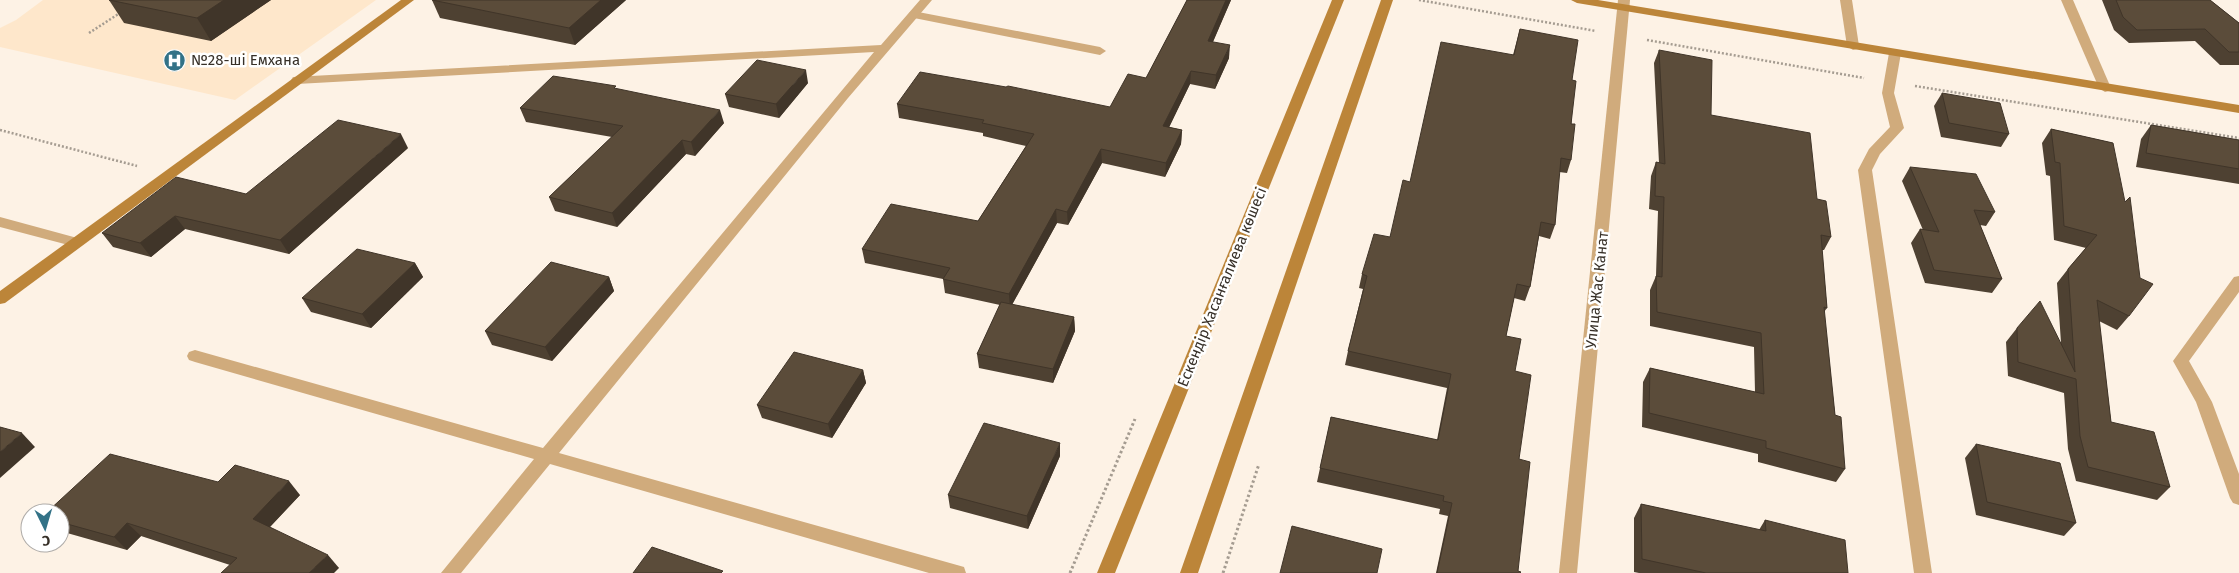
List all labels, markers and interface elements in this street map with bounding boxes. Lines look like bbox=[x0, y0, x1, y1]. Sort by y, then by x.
hospital icon: №28-ші Емхана bbox=[163, 48, 187, 72]
place label: №28-ші Емхана bbox=[191, 51, 300, 69]
street label: Ескендір Хасанғалиева көшесі bbox=[1174, 185, 1270, 389]
street label: Улица Жас Канат bbox=[1582, 230, 1612, 350]
north arrow bbox=[20, 503, 70, 553]
text: С bbox=[41, 532, 51, 549]

